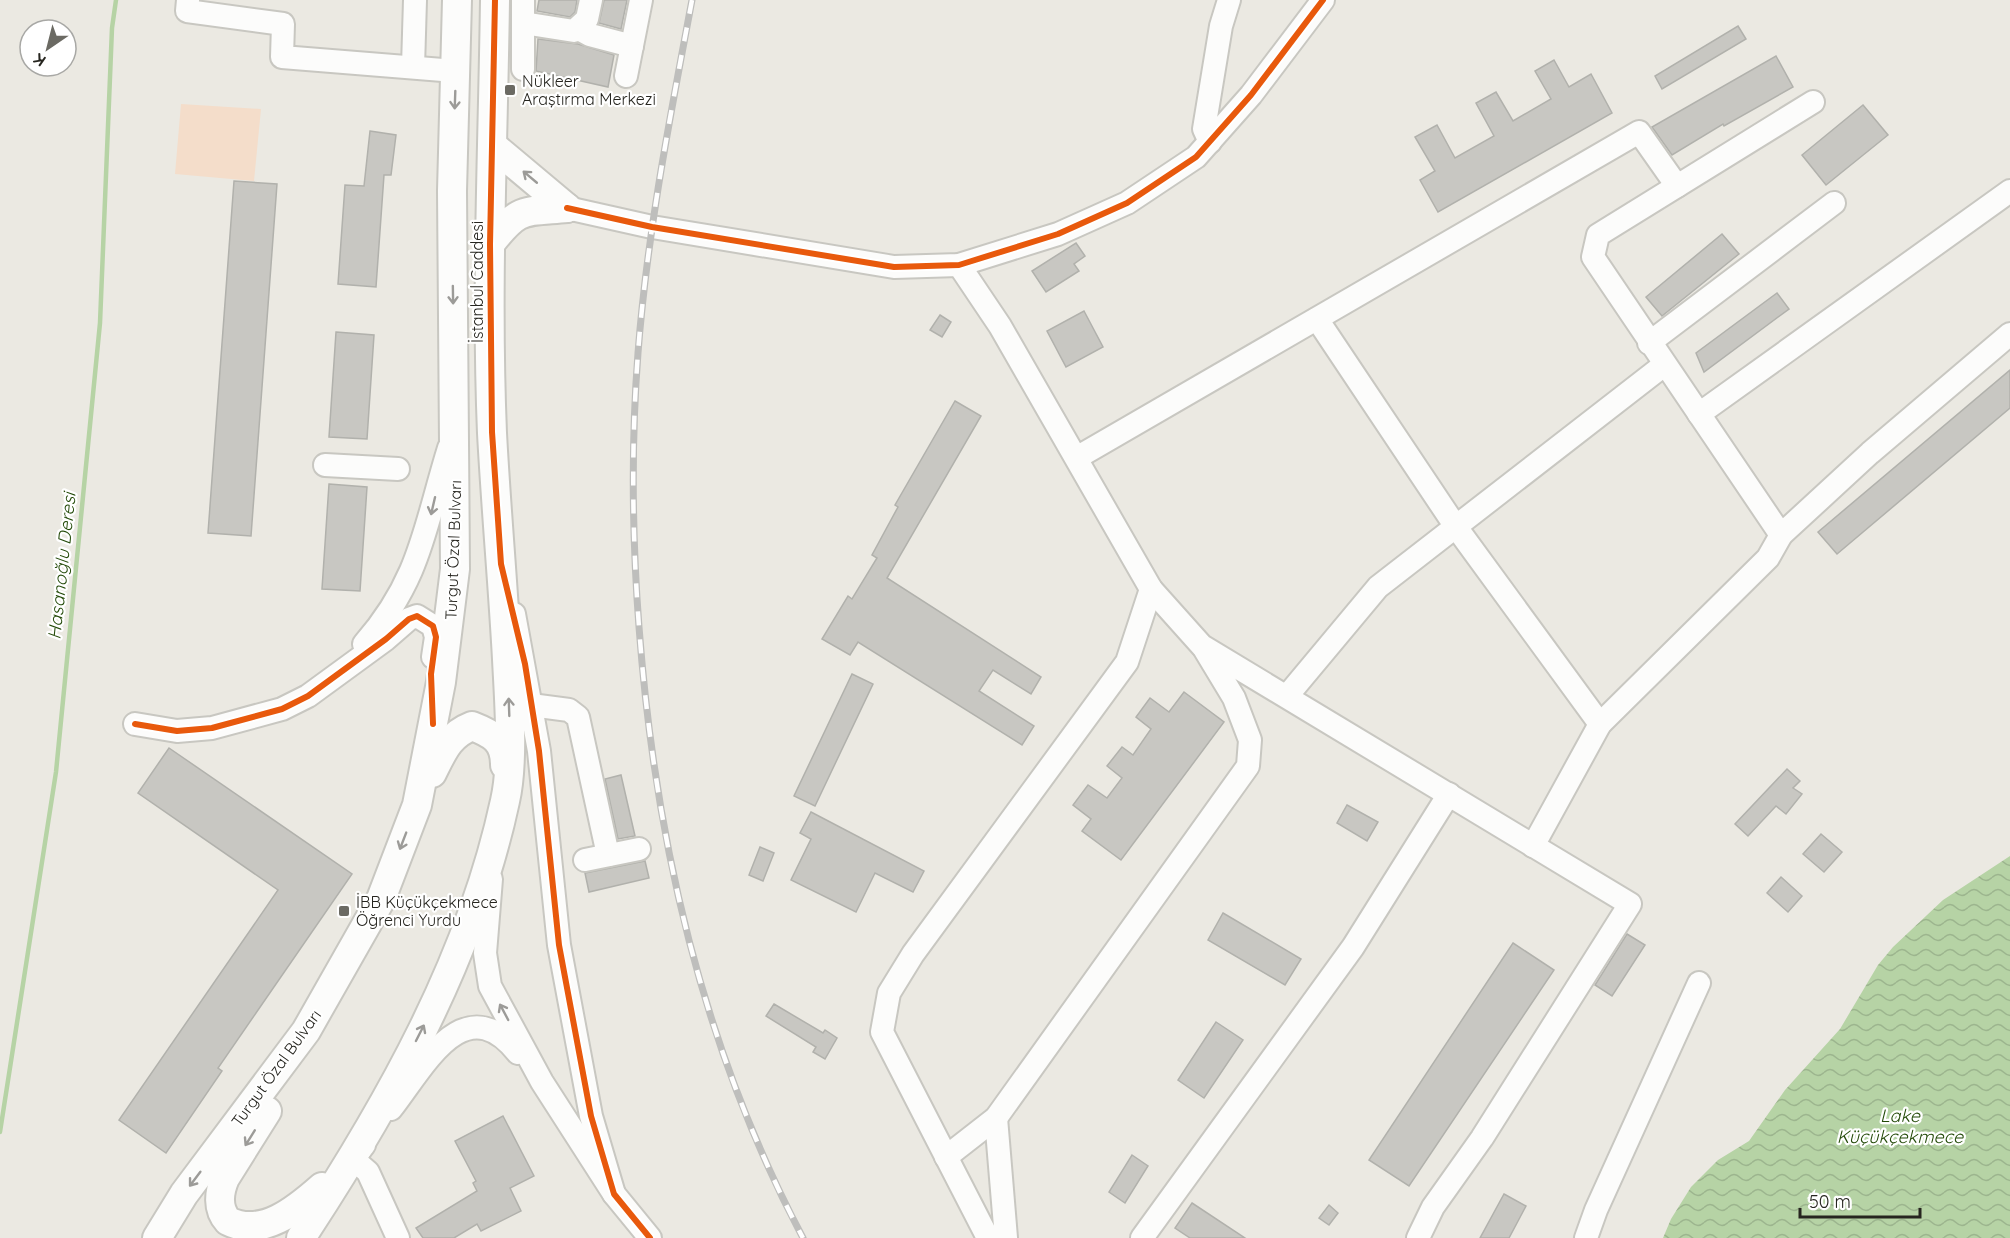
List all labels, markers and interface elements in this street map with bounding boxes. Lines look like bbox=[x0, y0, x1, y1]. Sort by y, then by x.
north arrow bbox=[18, 18, 78, 78]
text: K bbox=[29, 49, 49, 71]
place label: Nükleer Araştırma Merkezi bbox=[522, 71, 656, 109]
marker: Nükleer Araştırma Merkezi bbox=[503, 83, 517, 97]
one-way arrow bbox=[449, 90, 460, 110]
one-way arrow bbox=[522, 171, 538, 184]
street label: İstanbul Caddesi bbox=[467, 221, 487, 343]
one-way arrow bbox=[447, 285, 459, 305]
street label: Turgut Özal Bulvarı bbox=[441, 480, 465, 620]
water label: Hasanoğlu Deresi bbox=[42, 489, 81, 640]
one-way arrow bbox=[427, 496, 439, 515]
one-way arrow bbox=[504, 698, 515, 718]
one-way arrow bbox=[397, 832, 408, 850]
place label: İBB Küçükçekmece Öğrenci Yurdu bbox=[356, 892, 498, 930]
marker: İBB Küçükçekmece Öğrenci Yurdu bbox=[337, 904, 351, 918]
one-way arrow bbox=[498, 1004, 510, 1021]
street label: Turgut Özal Bulvarı bbox=[227, 1006, 325, 1130]
one-way arrow bbox=[415, 1024, 426, 1042]
water label: Lake Küçükçekmece bbox=[1837, 1104, 1964, 1148]
one-way arrow bbox=[244, 1130, 256, 1146]
one-way arrow bbox=[189, 1170, 202, 1186]
scale bar bbox=[1800, 1181, 1920, 1219]
text: 50 m bbox=[1809, 1190, 1851, 1213]

